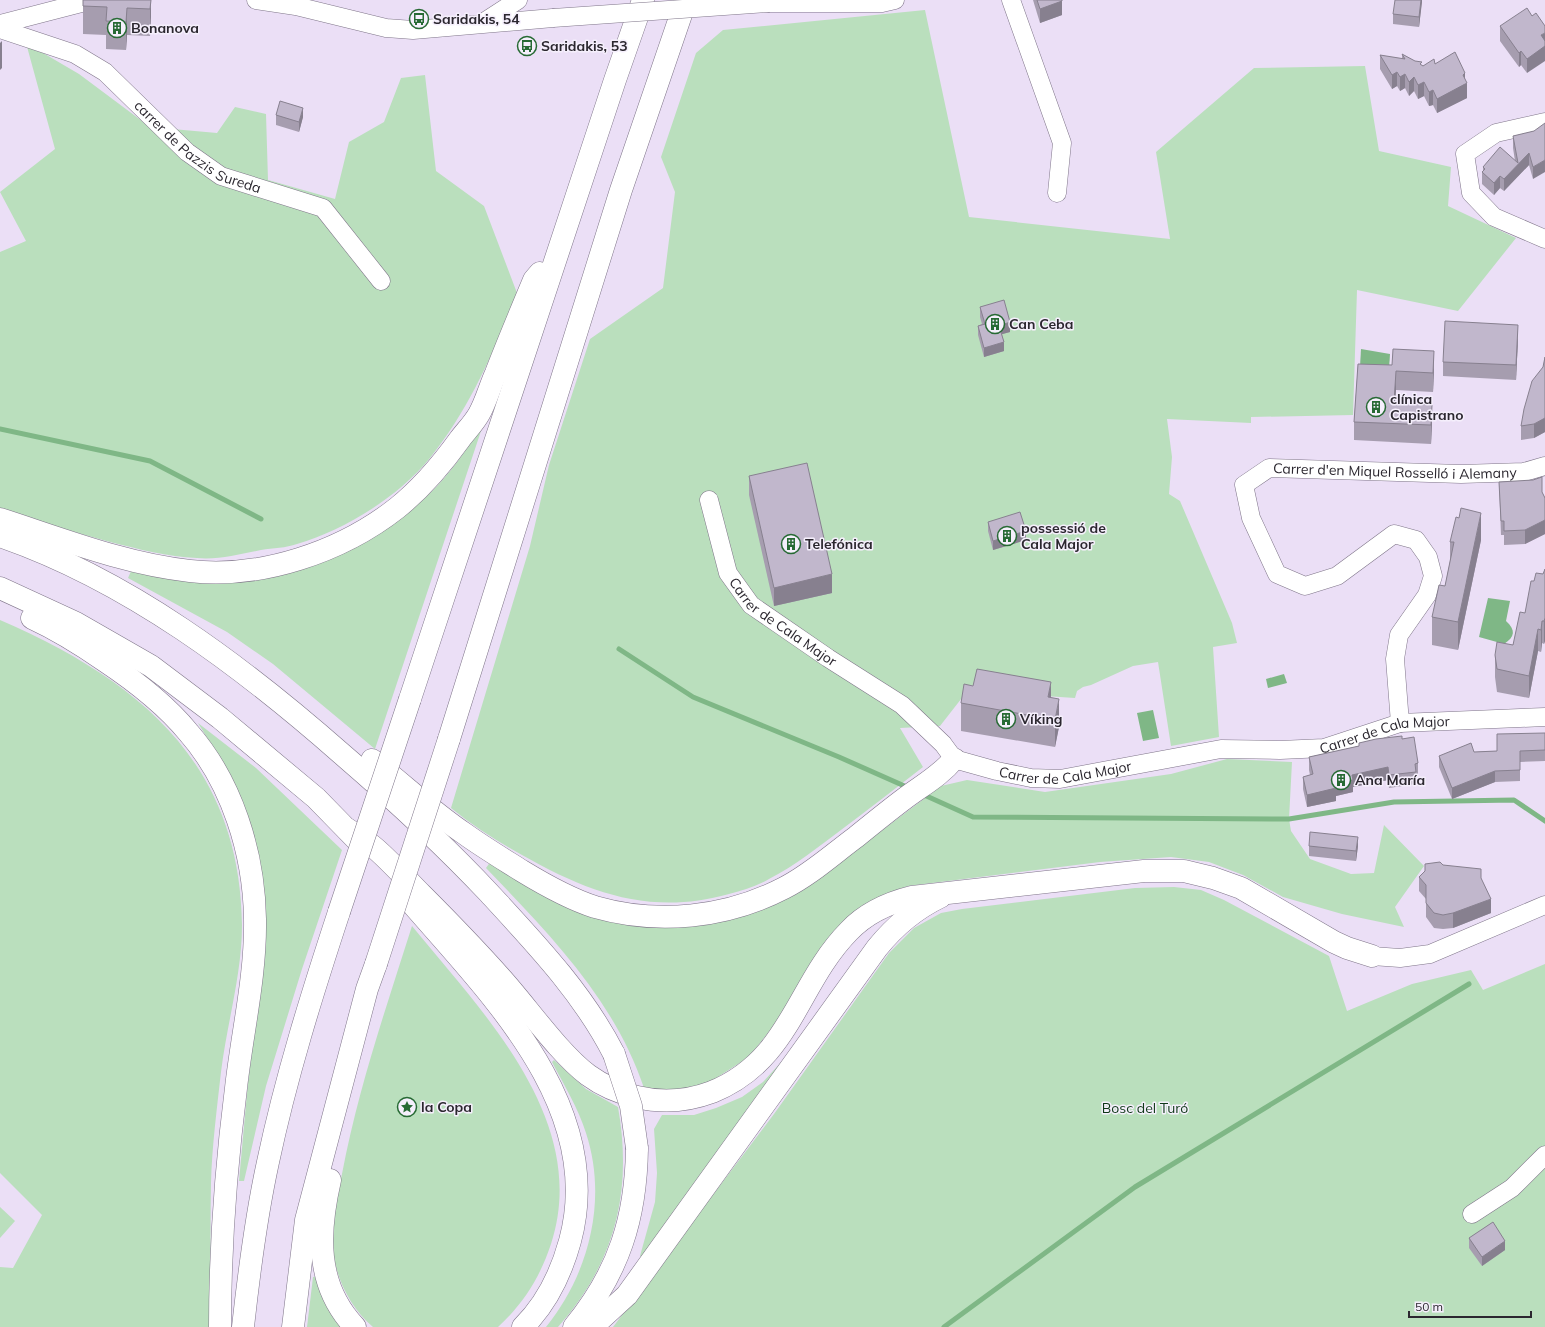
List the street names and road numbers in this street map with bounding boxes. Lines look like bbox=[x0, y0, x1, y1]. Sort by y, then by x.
street label: carrer de Pazzis Sureda bbox=[130, 96, 263, 197]
street label: Carrer d'en Miquel Rosselló i Alemany bbox=[1273, 459, 1518, 483]
street label: Carrer de Cala Major bbox=[725, 574, 841, 671]
street label: Carrer de Cala Major bbox=[1317, 712, 1451, 758]
street label: Carrer de Cala Major bbox=[997, 757, 1134, 788]

